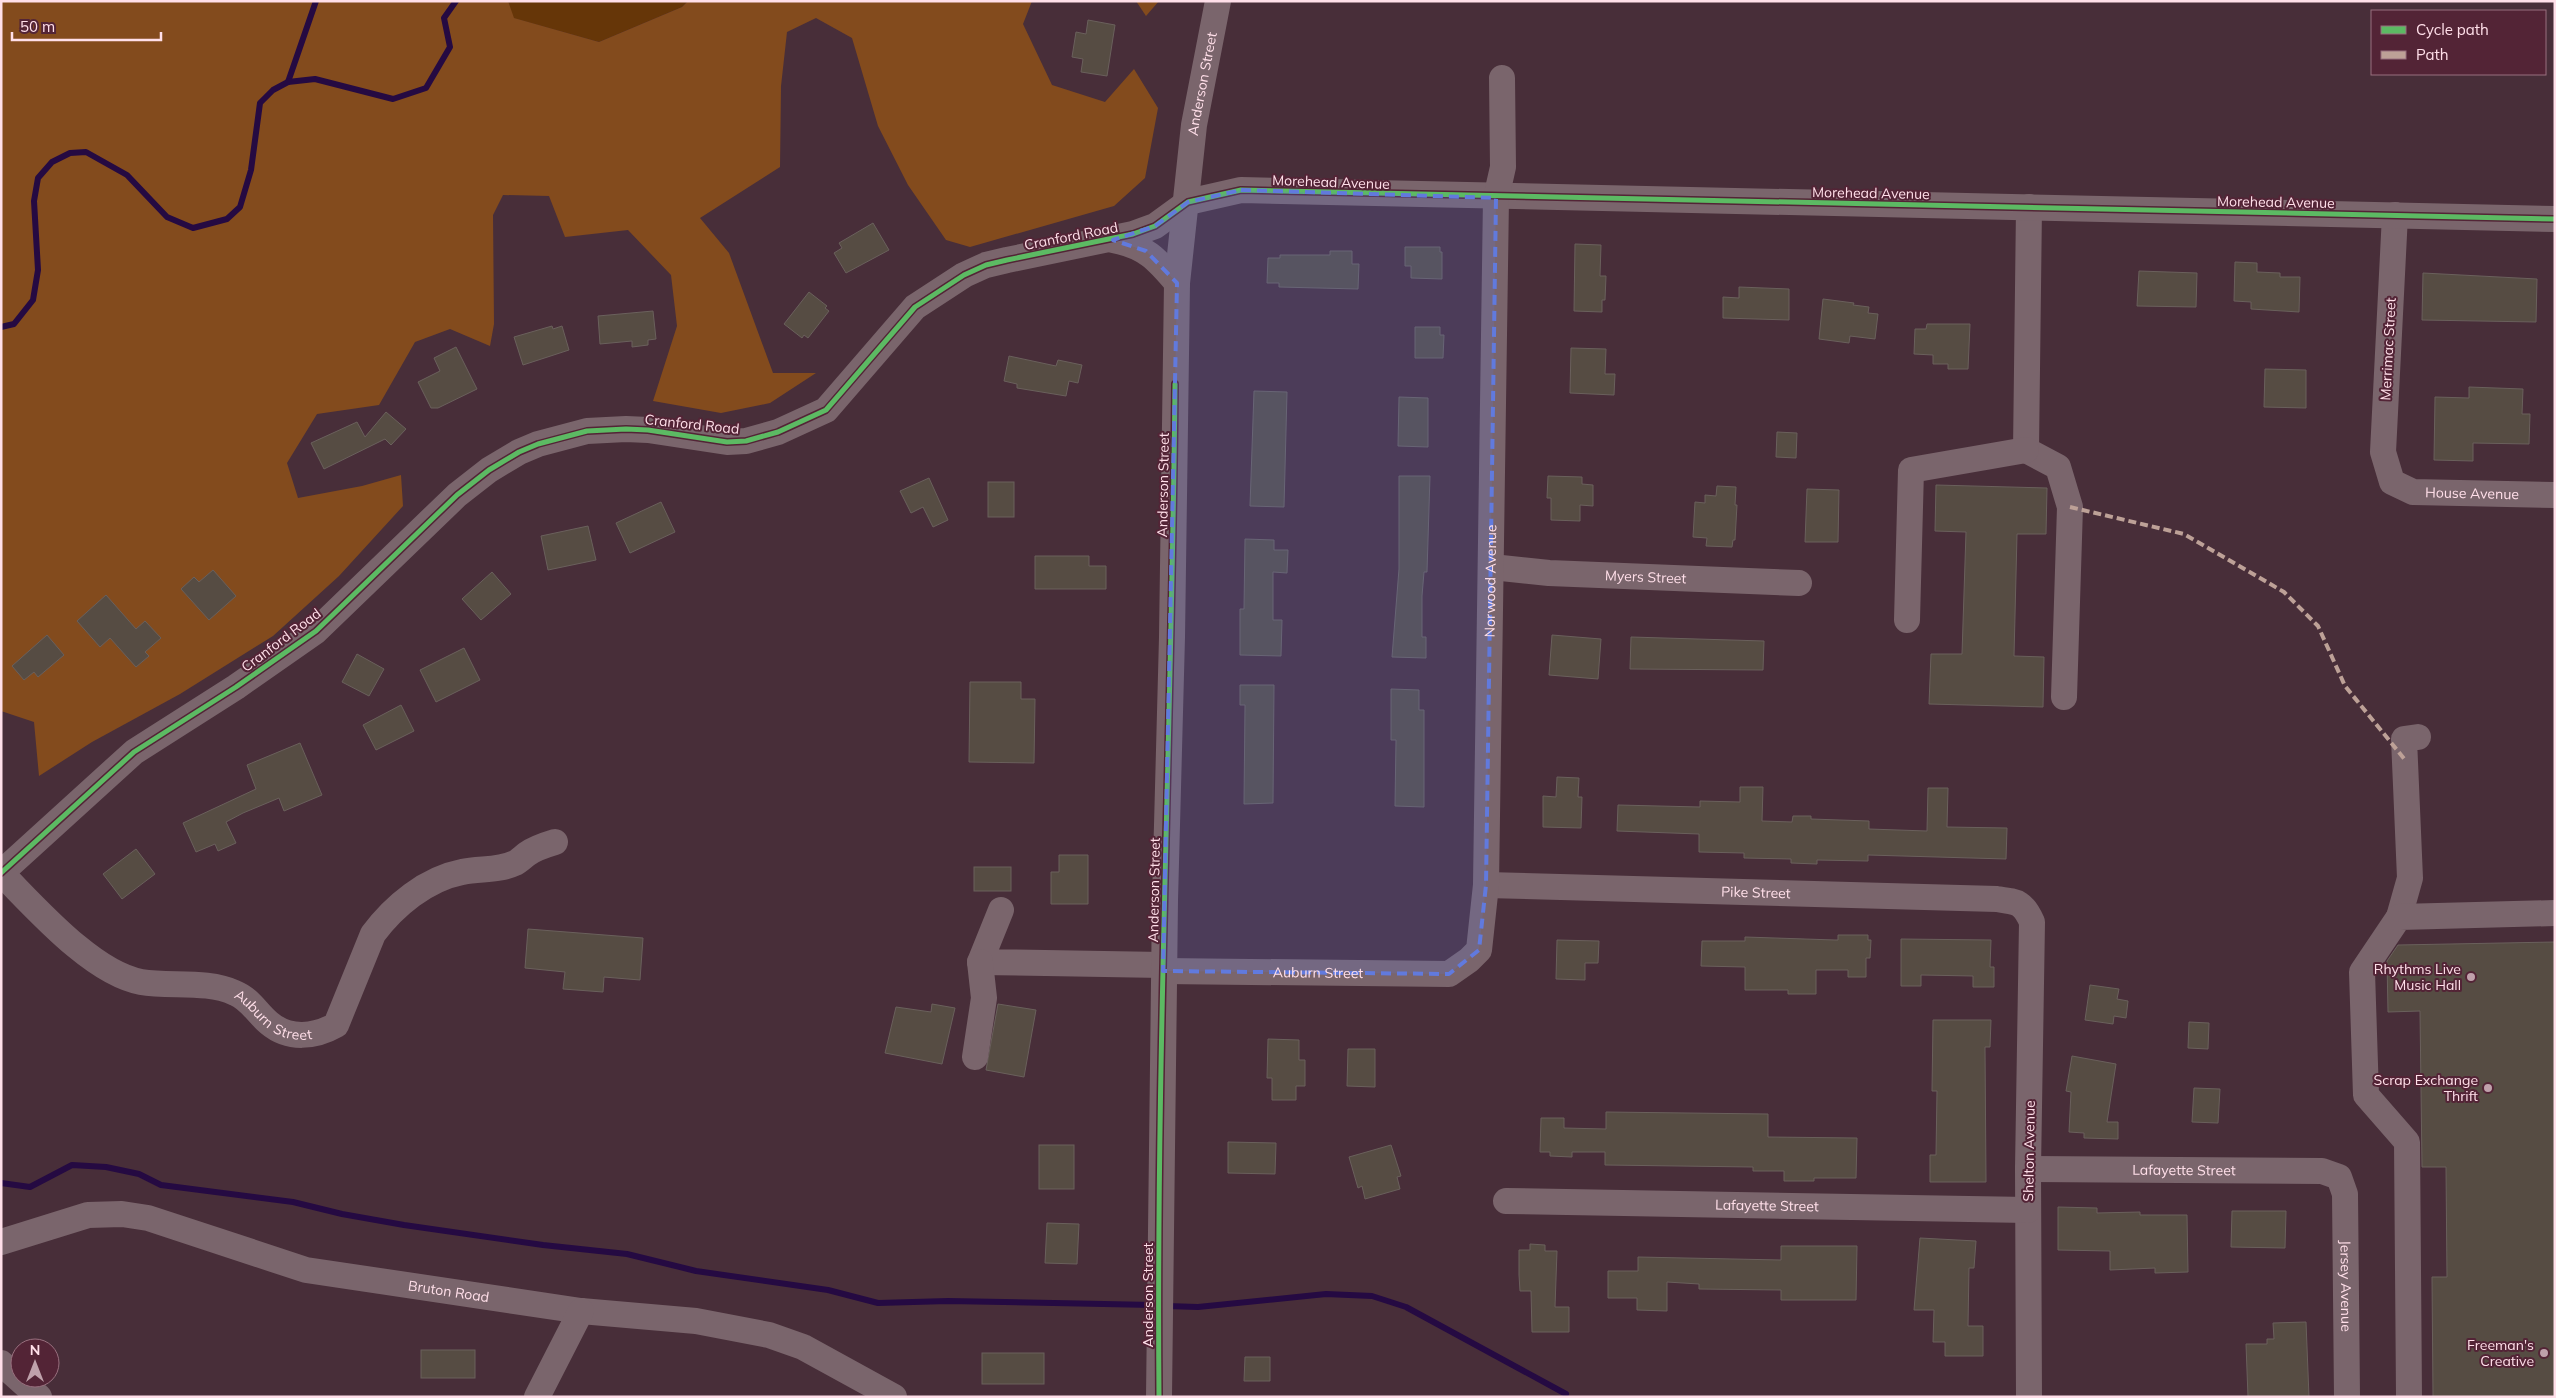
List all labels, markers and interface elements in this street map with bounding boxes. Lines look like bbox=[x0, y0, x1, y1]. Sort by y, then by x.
scale bar bbox=[12, 10, 161, 42]
legend bbox=[2371, 10, 2546, 75]
text: 50 m bbox=[20, 17, 55, 36]
text: Cycle path bbox=[2416, 20, 2489, 39]
street label: Anderson Street bbox=[1184, 30, 1221, 137]
text: Path bbox=[2416, 45, 2448, 64]
street label: Morehead Avenue bbox=[1272, 171, 1390, 193]
street label: Morehead Avenue bbox=[1812, 183, 1930, 203]
street label: Morehead Avenue bbox=[2217, 192, 2335, 212]
street label: Cranford Road bbox=[1023, 218, 1119, 254]
street label: Merrimac Street bbox=[2376, 297, 2400, 401]
street label: Cranford Road bbox=[644, 410, 740, 438]
street label: Anderson Street bbox=[1153, 432, 1173, 538]
street label: House Avenue bbox=[2425, 483, 2519, 503]
street label: Norwood Avenue bbox=[1481, 524, 1500, 638]
street label: Myers Street bbox=[1605, 566, 1687, 587]
street label: Cranford Road bbox=[238, 604, 324, 676]
street label: Anderson Street bbox=[1144, 837, 1164, 943]
street label: Pike Street bbox=[1721, 882, 1791, 902]
place label: Rhythms Live Music Hall bbox=[2374, 960, 2461, 994]
street label: Auburn Street bbox=[1273, 963, 1363, 982]
marker: Rhythms Live Music Hall bbox=[2465, 971, 2477, 983]
street label: Auburn Street bbox=[231, 985, 313, 1044]
place label: Scrap Exchange Thrift bbox=[2374, 1071, 2478, 1105]
marker: Scrap Exchange Thrift bbox=[2482, 1082, 2494, 1094]
street label: Shelton Avenue bbox=[2019, 1100, 2039, 1202]
street label: Lafayette Street bbox=[2132, 1161, 2236, 1179]
street label: Lafayette Street bbox=[1715, 1196, 1819, 1215]
street label: Jersey Avenue bbox=[2336, 1240, 2355, 1332]
street label: Anderson Street bbox=[1139, 1242, 1157, 1348]
street label: Bruton Road bbox=[407, 1276, 490, 1306]
place label: Freeman's Creative bbox=[2467, 1336, 2534, 1370]
north arrow bbox=[10, 1338, 60, 1388]
text: N bbox=[30, 1341, 40, 1359]
marker: Freeman's Creative bbox=[2538, 1347, 2550, 1359]

